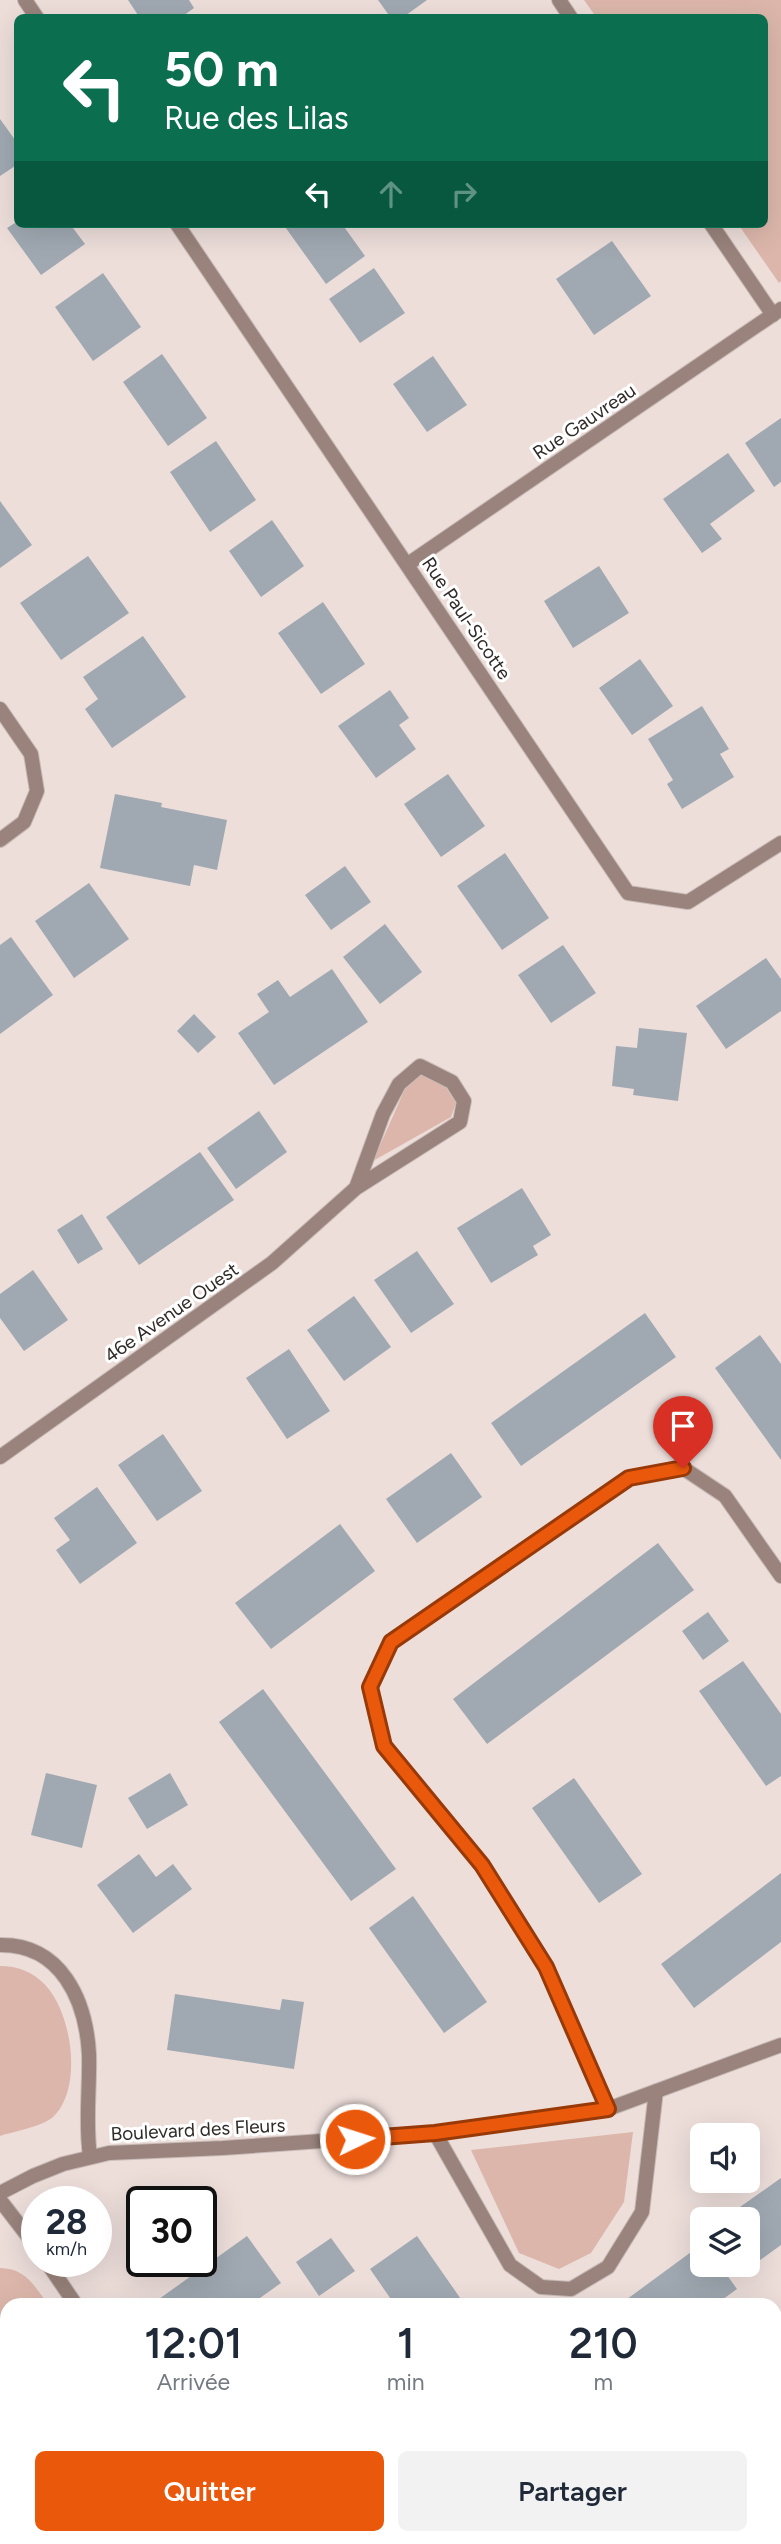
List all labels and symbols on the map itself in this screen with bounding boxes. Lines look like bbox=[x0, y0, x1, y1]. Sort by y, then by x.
street label: Rue Gauvreau bbox=[528, 379, 640, 464]
street label: Rue Paul-Sicotte bbox=[417, 553, 516, 684]
street label: 46e Avenue Ouest bbox=[100, 1258, 243, 1367]
pin bbox=[653, 1396, 713, 1468]
position arrow bbox=[318, 2102, 392, 2176]
street label: Boulevard des Fleurs bbox=[110, 2113, 286, 2146]
speed limit sign: 30 bbox=[126, 2186, 217, 2277]

